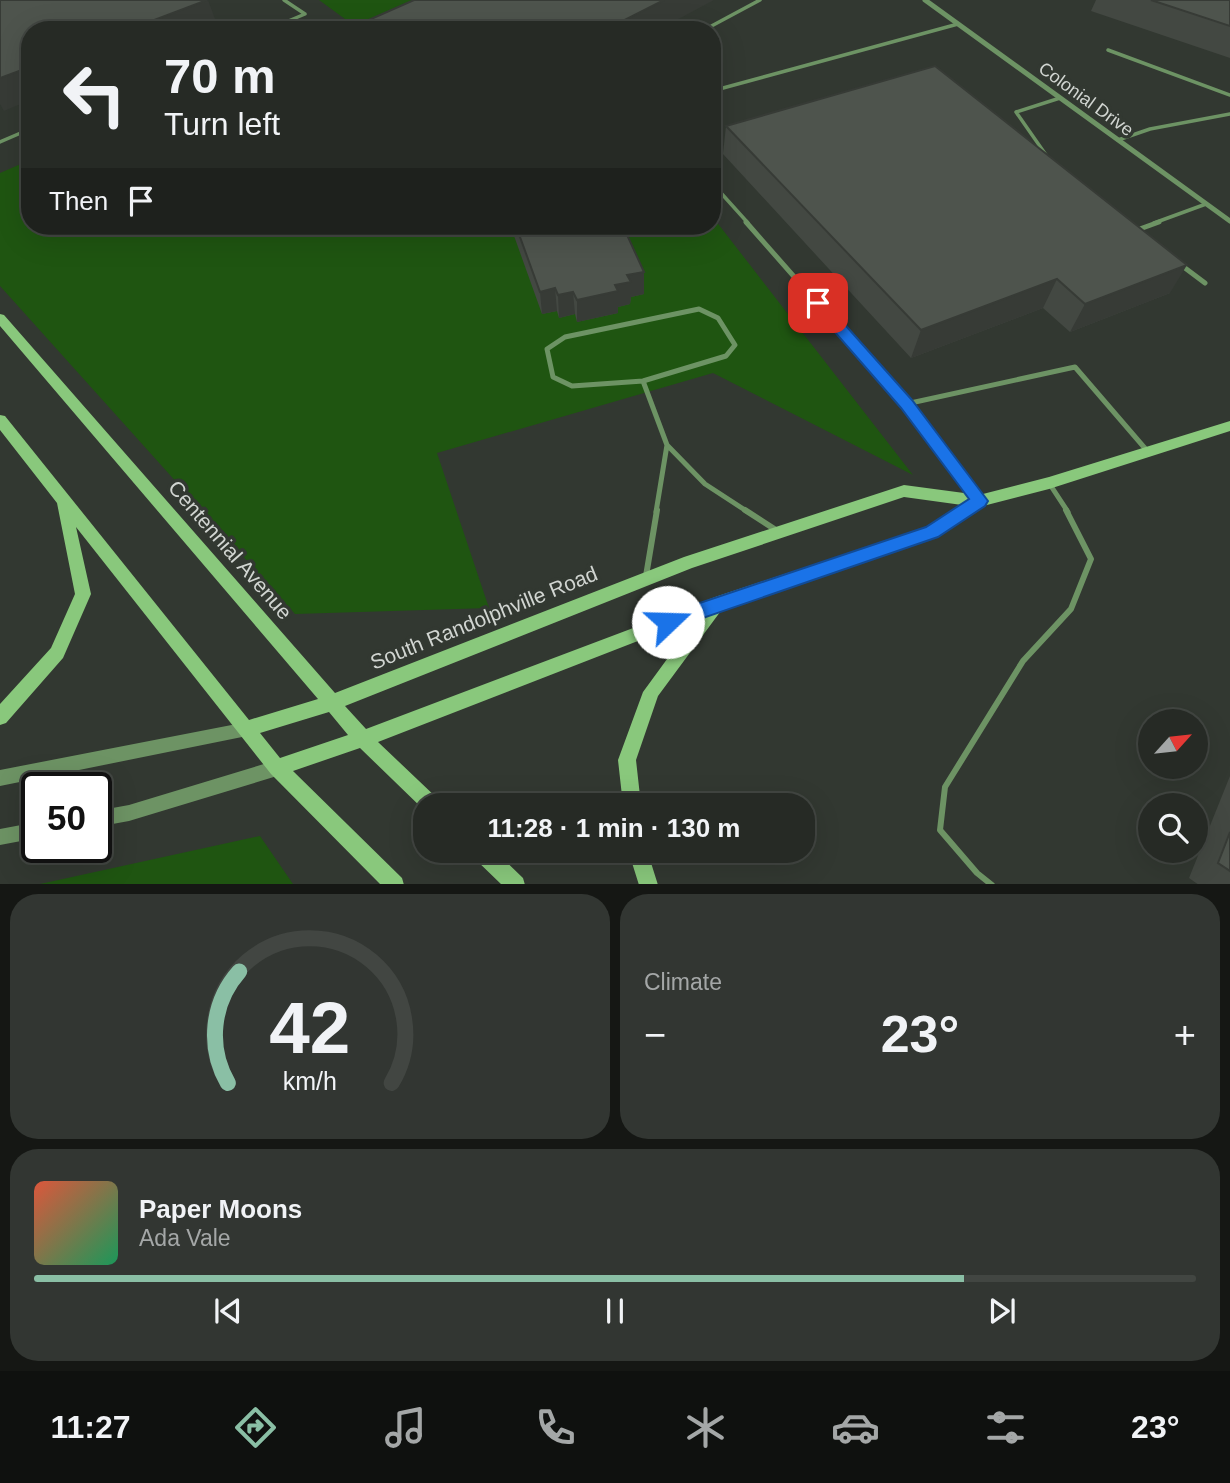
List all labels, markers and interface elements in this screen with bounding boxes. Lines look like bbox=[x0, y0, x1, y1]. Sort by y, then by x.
icon: left bbox=[49, 49, 140, 140]
text: 70 m bbox=[164, 49, 276, 103]
street label: Colonial Drive bbox=[1035, 58, 1137, 140]
text: Turn left bbox=[164, 106, 280, 142]
icon: arrive bbox=[122, 182, 160, 220]
text: Then bbox=[49, 186, 108, 216]
pin bbox=[788, 273, 848, 333]
icon: arrive bbox=[799, 284, 837, 322]
street label: Centennial Avenue bbox=[164, 476, 297, 624]
street label: South Randolphville Road bbox=[367, 561, 601, 674]
position arrow bbox=[631, 585, 705, 659]
north arrow bbox=[1138, 709, 1208, 779]
map controls bbox=[1138, 709, 1208, 863]
speed limit sign: 50 bbox=[21, 772, 112, 863]
button: search bbox=[1138, 793, 1208, 863]
text: 11:28 · 1 min · 130 m bbox=[488, 813, 740, 843]
text: Climate bbox=[644, 969, 722, 995]
text: 42 bbox=[270, 987, 350, 1068]
text: 23° bbox=[881, 1005, 959, 1063]
text: − bbox=[644, 1014, 666, 1056]
text: + bbox=[1174, 1014, 1196, 1056]
text: km/h bbox=[283, 1066, 337, 1094]
text: Paper Moons bbox=[139, 1194, 302, 1224]
text: Ada Vale bbox=[139, 1225, 231, 1251]
icon: previous bbox=[209, 1292, 247, 1330]
icon: pause bbox=[596, 1292, 634, 1330]
icon: next bbox=[983, 1292, 1021, 1330]
icon: directions bbox=[231, 1403, 280, 1452]
icon: music bbox=[381, 1403, 430, 1452]
icon: phone bbox=[531, 1403, 580, 1452]
icon: climate bbox=[681, 1403, 730, 1452]
icon: car bbox=[831, 1403, 880, 1452]
icon: filters bbox=[981, 1403, 1030, 1452]
text: 11:27 bbox=[50, 1409, 131, 1445]
text: 23° bbox=[1131, 1409, 1180, 1445]

